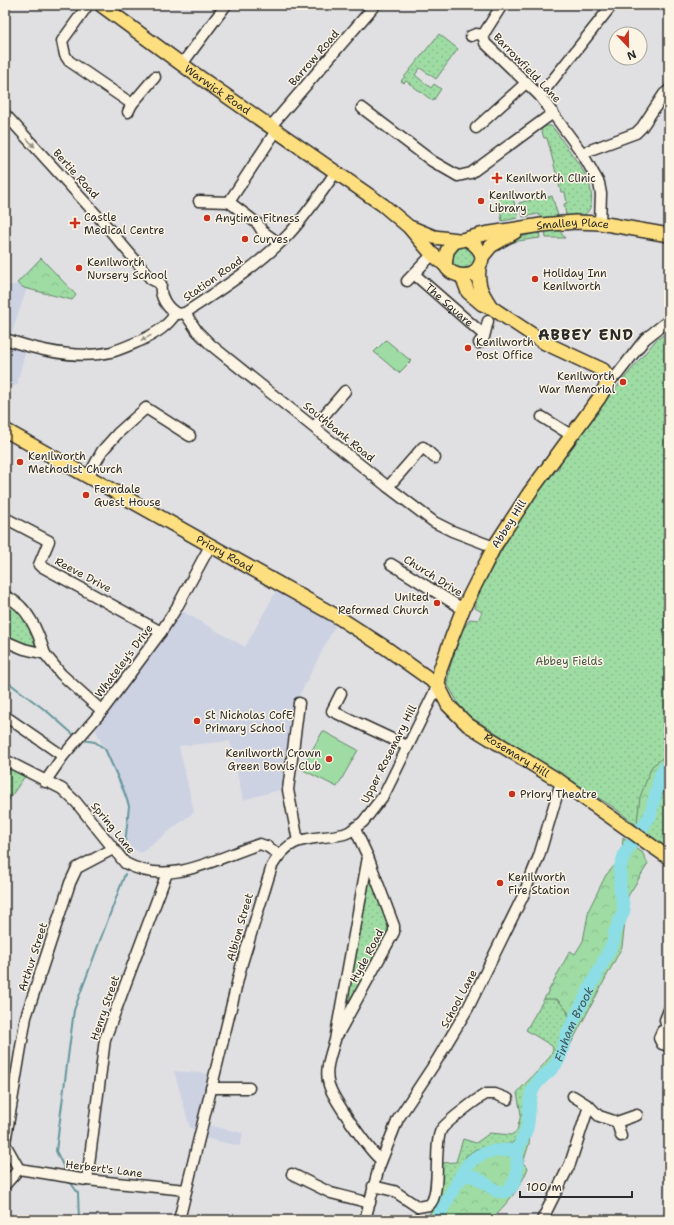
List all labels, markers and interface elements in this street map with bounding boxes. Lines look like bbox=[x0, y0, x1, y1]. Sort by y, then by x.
north arrow bbox=[608, 26, 648, 66]
street label: Barrow Road bbox=[285, 27, 343, 89]
street label: Barrowfield Lane bbox=[490, 30, 564, 106]
text: N bbox=[624, 46, 638, 64]
street label: Warwick Road bbox=[181, 61, 254, 118]
one-way arrow bbox=[27, 138, 36, 148]
street label: Bertie Road bbox=[50, 146, 102, 202]
place label: Kenilworth Clinic bbox=[506, 171, 596, 186]
marker: Kenilworth Clinic bbox=[491, 172, 503, 184]
place label: Kenilworth Library bbox=[489, 188, 547, 216]
marker: Kenilworth Library bbox=[476, 196, 486, 206]
place label: Castle Medical Centre bbox=[84, 210, 164, 238]
place label: Anytime Fitness bbox=[215, 211, 300, 226]
marker: Anytime Fitness bbox=[202, 213, 212, 223]
street label: Smalley Place bbox=[535, 214, 610, 233]
marker: Castle Medical Centre bbox=[69, 217, 81, 229]
place label: Curves bbox=[253, 232, 288, 247]
marker: Curves bbox=[240, 234, 250, 244]
street label: Station Road bbox=[180, 253, 246, 305]
place label: Kenilworth Nursery School bbox=[87, 255, 168, 283]
marker: Kenilworth Nursery School bbox=[74, 263, 84, 273]
place label: Holiday Inn Kenilworth bbox=[543, 266, 607, 294]
marker: Holiday Inn Kenilworth bbox=[530, 274, 540, 284]
street label: The Square bbox=[422, 280, 477, 330]
district label: ABBEY END bbox=[538, 325, 634, 345]
one-way arrow bbox=[140, 334, 152, 341]
place label: Kenilworth Post Office bbox=[476, 335, 534, 363]
marker: Kenilworth Post Office bbox=[463, 343, 473, 353]
place label: Kenilworth War Memorial bbox=[539, 369, 616, 397]
marker: Kenilworth War Memorial bbox=[618, 377, 628, 387]
street label: Southbank Road bbox=[300, 398, 378, 466]
place label: Kenilworth Methodist Church bbox=[28, 449, 123, 477]
marker: Kenilworth Methodist Church bbox=[15, 457, 25, 467]
place label: Ferndale Guest House bbox=[94, 482, 161, 510]
marker: Ferndale Guest House bbox=[81, 490, 91, 500]
street label: Abbey Hill bbox=[488, 496, 530, 551]
street label: Priory Road bbox=[193, 531, 256, 575]
street label: Church Drive bbox=[401, 552, 465, 600]
street label: Reeve Drive bbox=[52, 554, 114, 596]
place label: United Reformed Church bbox=[338, 590, 429, 618]
marker: United Reformed Church bbox=[432, 598, 442, 608]
street label: Whateley's Drive bbox=[92, 621, 156, 701]
park label: Abbey Fields bbox=[535, 654, 603, 669]
street label: Upper Rosemary Hill bbox=[358, 702, 421, 806]
place label: St Nicholas CofE Primary School bbox=[205, 708, 293, 736]
marker: St Nicholas CofE Primary School bbox=[192, 716, 202, 726]
street label: Rosemary Hill bbox=[481, 729, 553, 781]
place label: Kenilworth Crown Green Bowls Club bbox=[226, 746, 321, 774]
marker: Kenilworth Crown Green Bowls Club bbox=[324, 754, 334, 764]
place label: Priory Theatre bbox=[520, 787, 597, 802]
marker: Priory Theatre bbox=[507, 789, 517, 799]
street label: Spring Lane bbox=[88, 799, 138, 857]
place label: Kenilworth Fire Station bbox=[508, 870, 570, 898]
marker: Kenilworth Fire Station bbox=[495, 878, 505, 888]
street label: Albion Street bbox=[223, 891, 257, 963]
street label: Arthur Street bbox=[15, 920, 51, 993]
street label: Hyde Road bbox=[347, 927, 387, 985]
street label: School Lane bbox=[437, 967, 481, 1031]
street label: Henry Street bbox=[87, 973, 123, 1043]
water label: Finham Brook bbox=[551, 984, 597, 1064]
street label: Herbert's Lane bbox=[65, 1157, 143, 1181]
scale bar bbox=[520, 1173, 632, 1199]
text: 100 m bbox=[526, 1179, 562, 1195]

